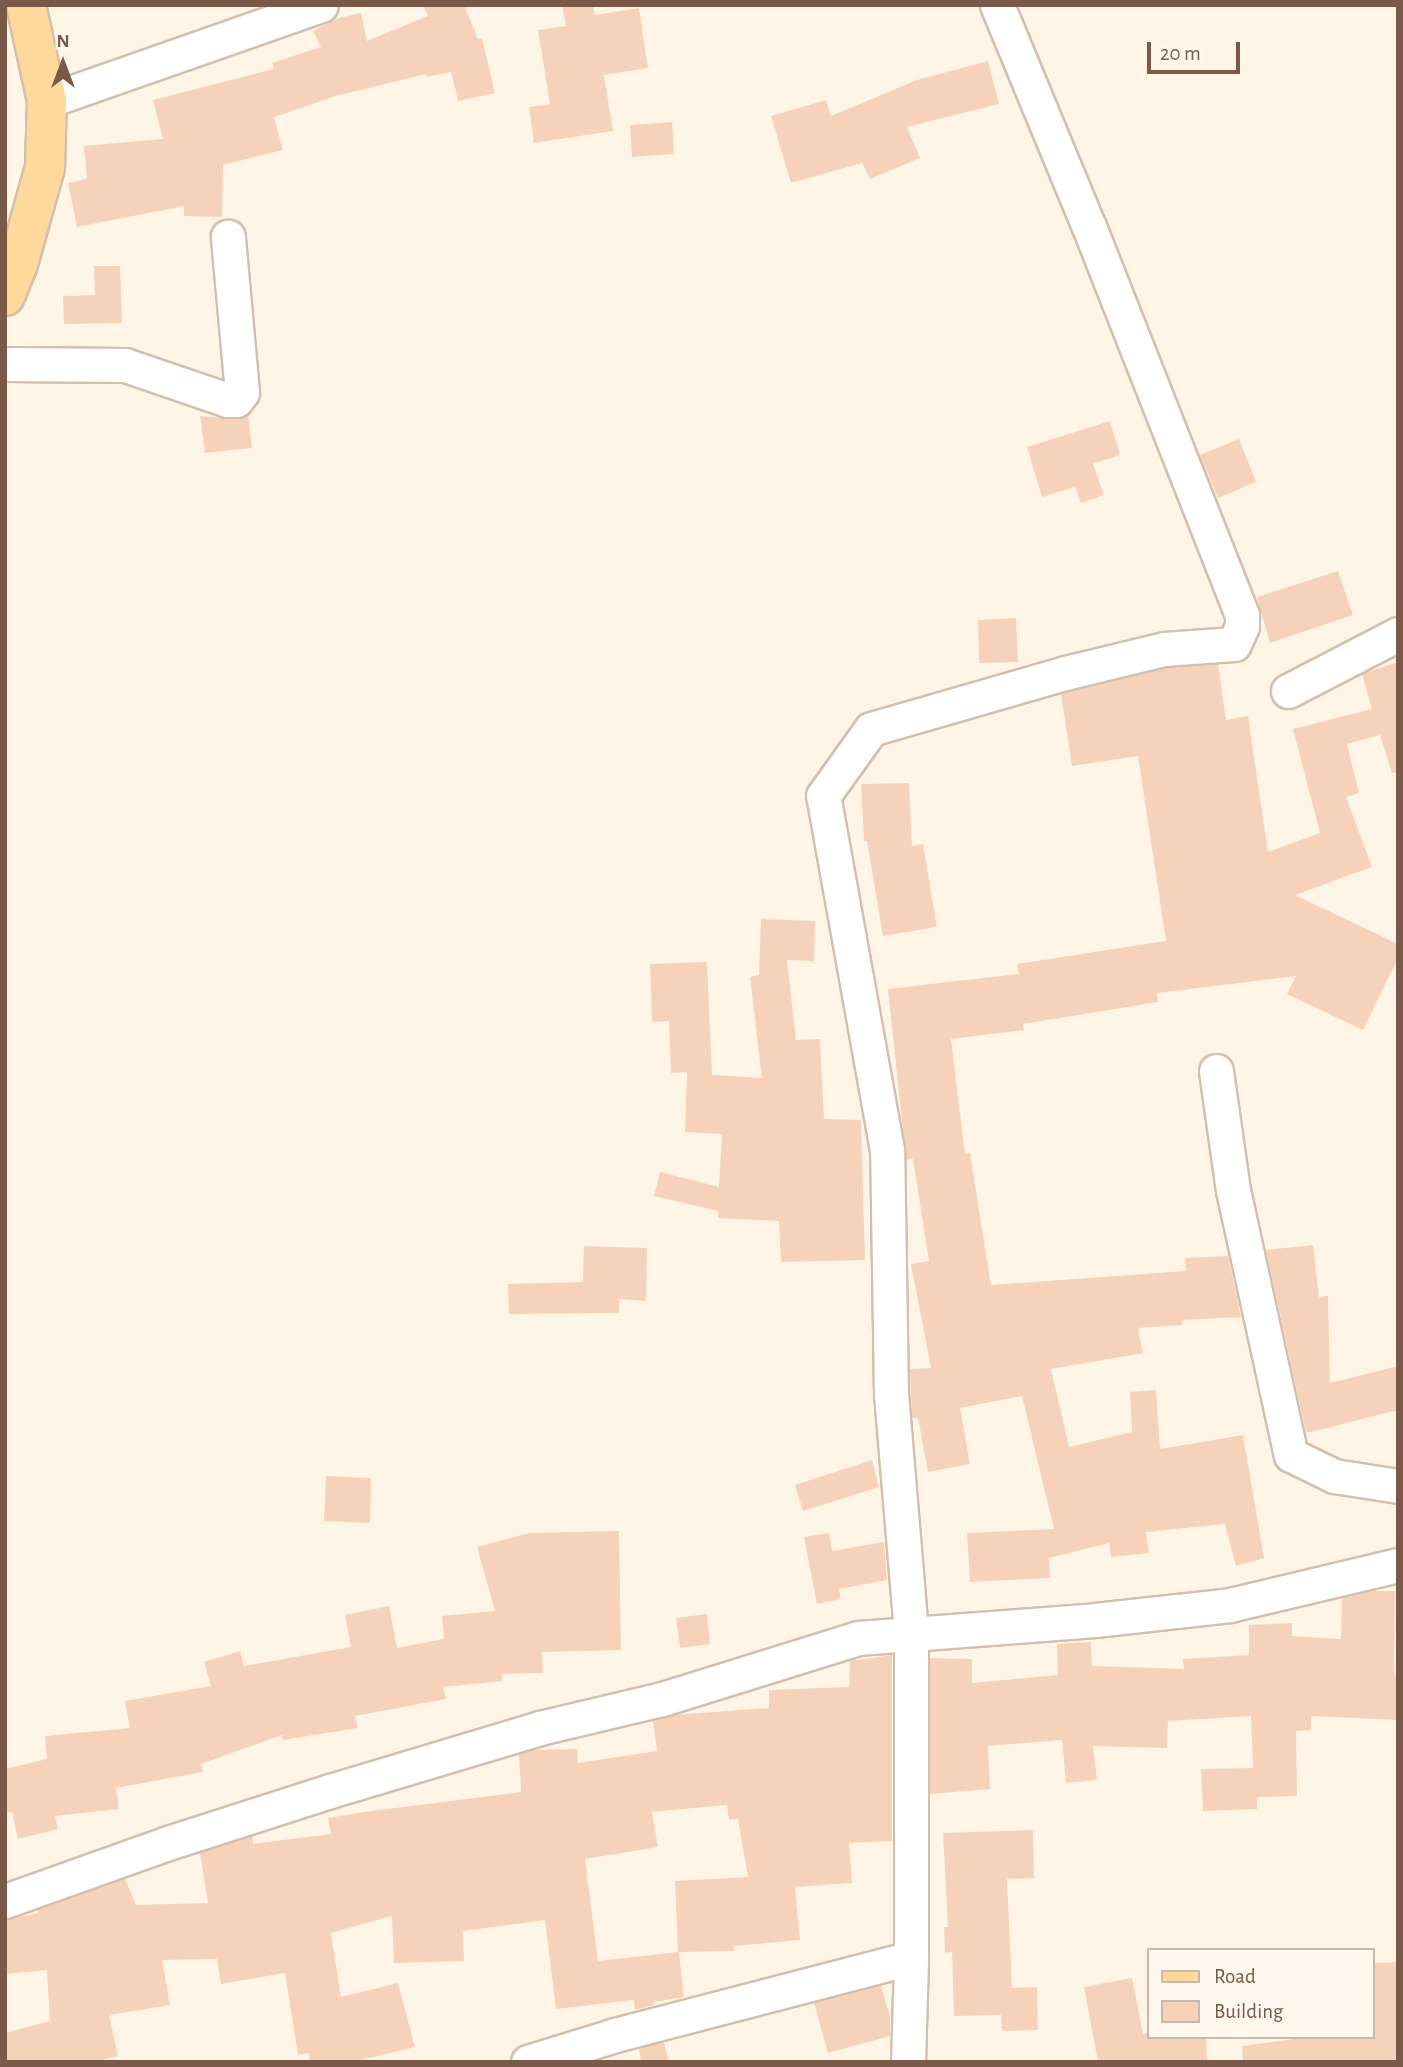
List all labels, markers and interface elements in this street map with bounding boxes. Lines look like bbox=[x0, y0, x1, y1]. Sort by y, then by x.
north arrow bbox=[28, 28, 98, 98]
scale bar bbox=[1151, 28, 1244, 72]
text: N bbox=[56, 32, 70, 51]
text: 20 m bbox=[1160, 43, 1201, 64]
legend bbox=[1148, 1948, 1375, 2039]
text: Road bbox=[1214, 1966, 1256, 1987]
text: Building bbox=[1214, 2001, 1283, 2022]

